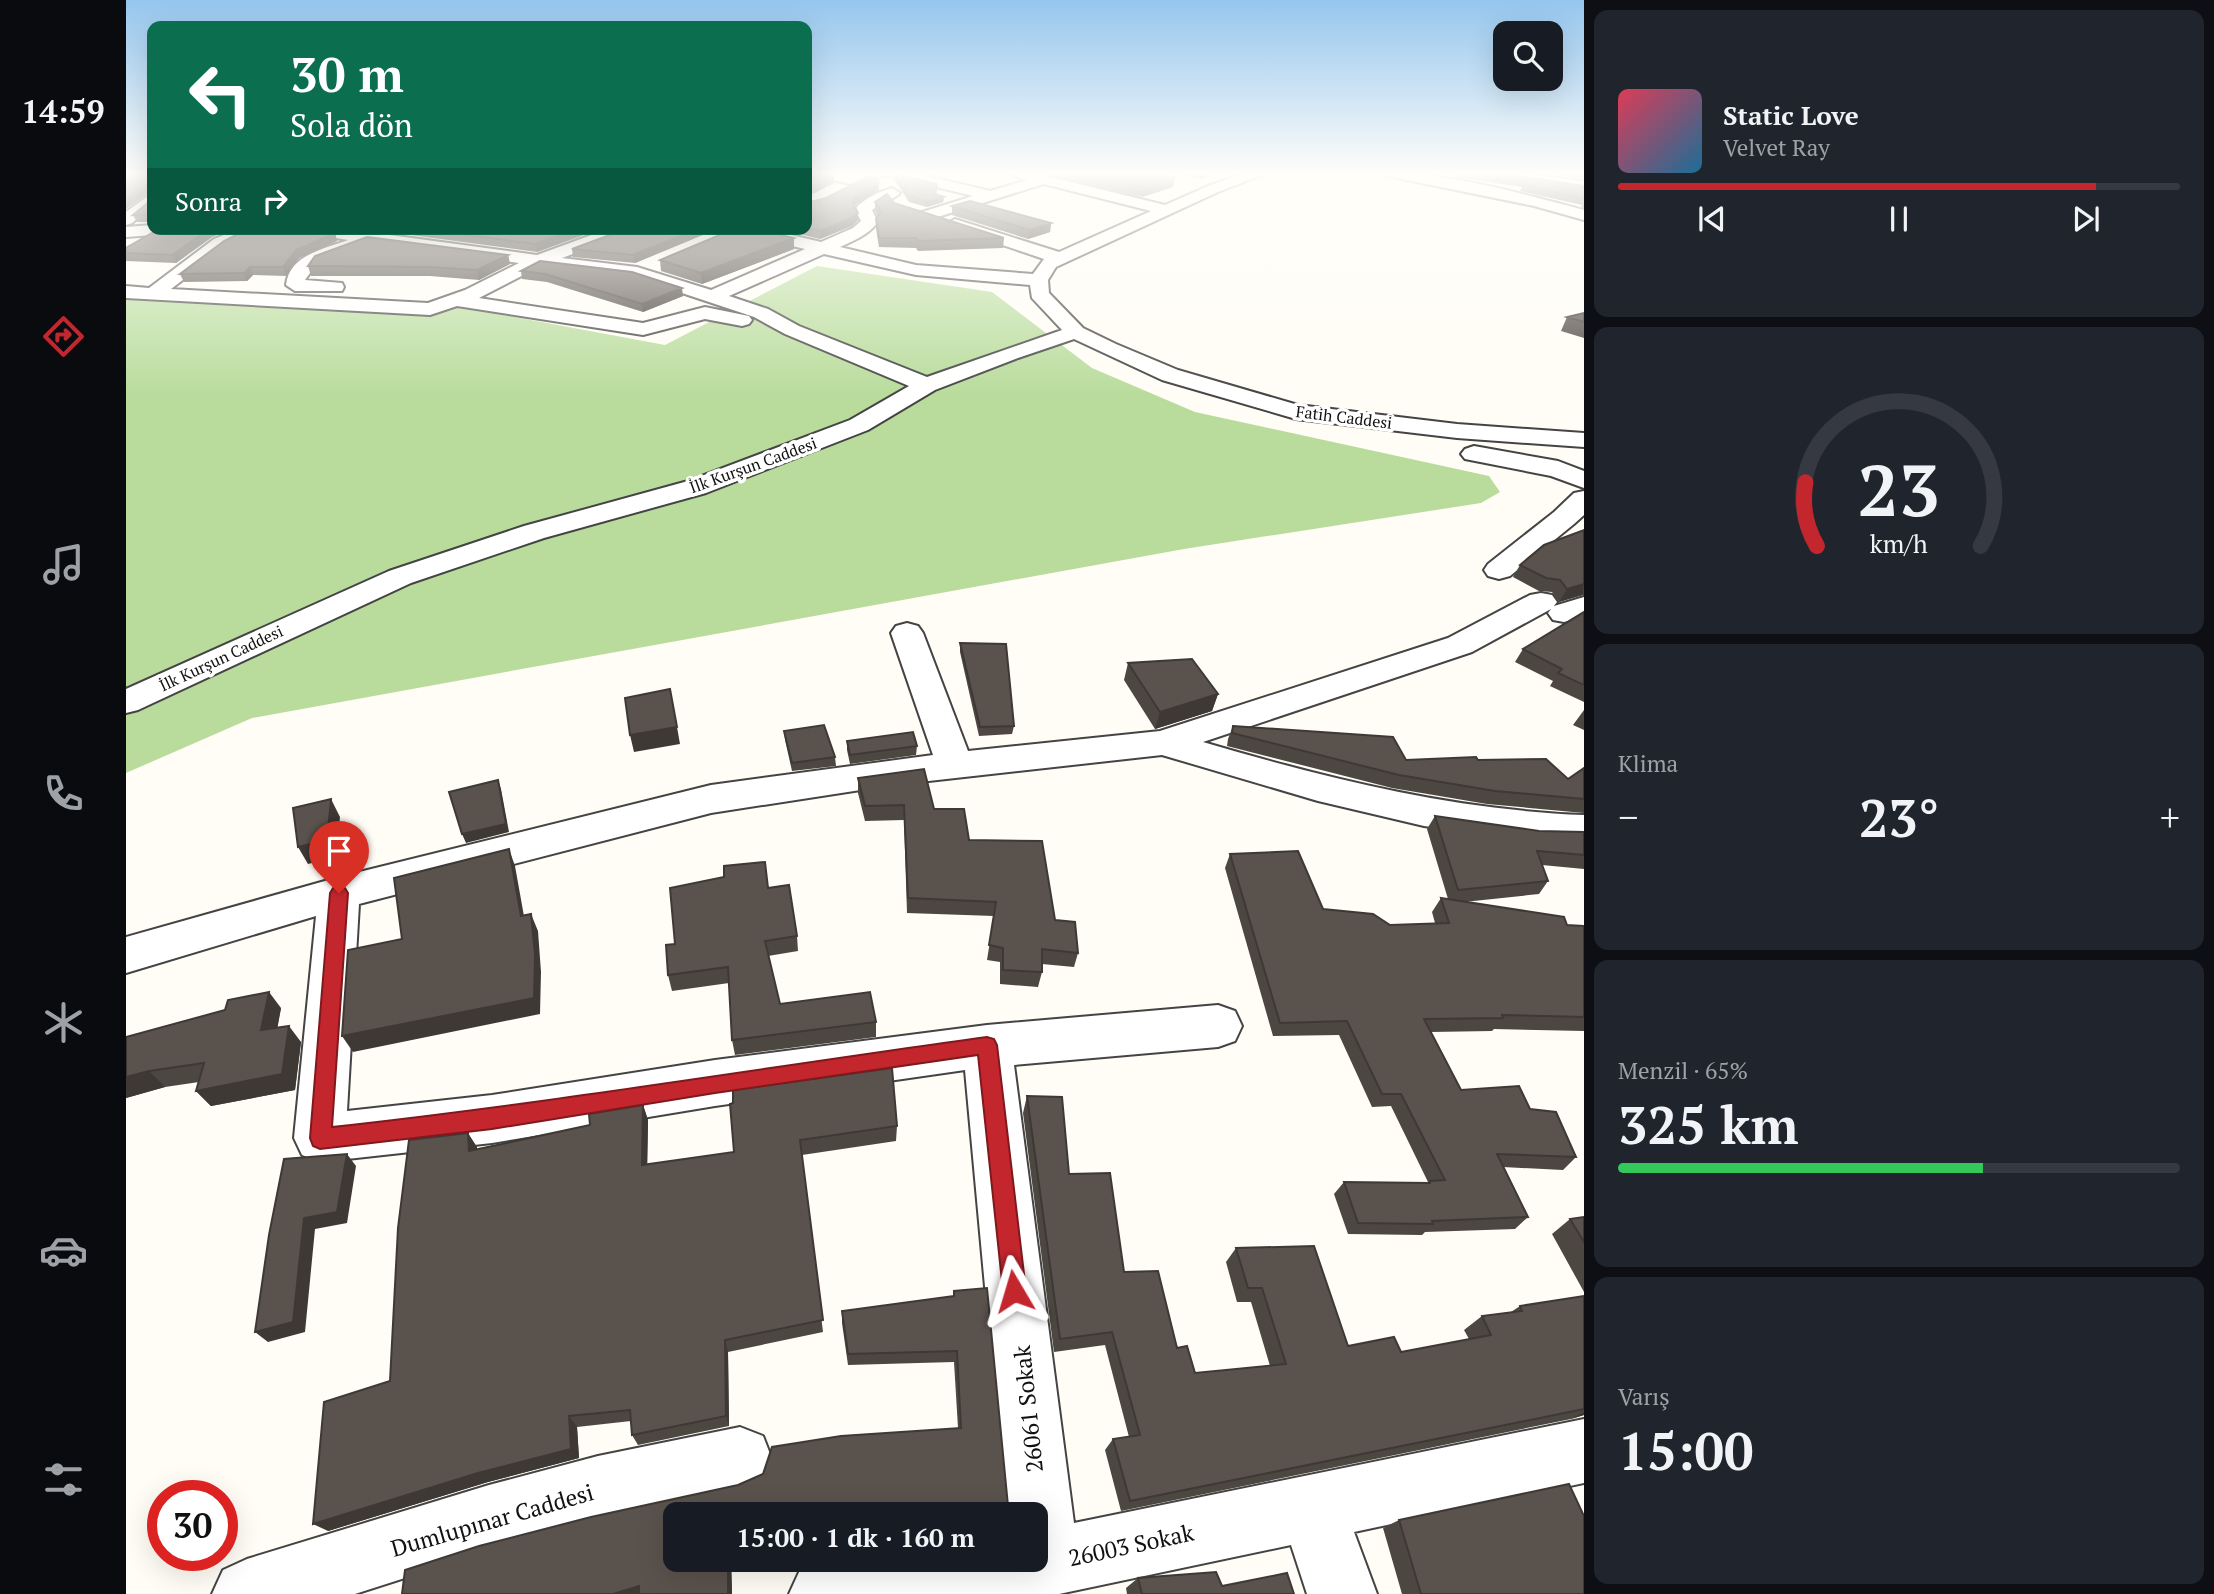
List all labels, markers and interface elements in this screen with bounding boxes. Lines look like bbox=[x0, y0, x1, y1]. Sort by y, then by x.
map controls bbox=[1493, 21, 1563, 91]
button: search bbox=[1493, 21, 1563, 91]
text: 30 m bbox=[290, 41, 404, 106]
icon: left bbox=[175, 49, 266, 140]
text: 14:59 bbox=[21, 90, 105, 132]
text: Static Love bbox=[1723, 98, 1859, 132]
text: Sola dön bbox=[290, 104, 413, 146]
text: Velvet Ray bbox=[1723, 132, 1830, 163]
icon: right bbox=[256, 182, 294, 220]
text: Sonra bbox=[175, 184, 242, 218]
icon: previous bbox=[1693, 200, 1731, 238]
icon: pause bbox=[1880, 200, 1918, 238]
icon: next bbox=[2067, 200, 2105, 238]
icon: directions bbox=[39, 312, 88, 361]
street label: Fatih Caddesi bbox=[1295, 400, 1394, 434]
street label: İlk Kurşun Caddesi bbox=[686, 432, 820, 498]
text: 23 bbox=[1858, 441, 1940, 538]
text: km/h bbox=[1870, 527, 1928, 560]
icon: music bbox=[39, 540, 88, 589]
street label: İlk Kurşun Caddesi bbox=[156, 620, 287, 696]
text: Klima bbox=[1618, 748, 1678, 779]
icon: phone bbox=[39, 769, 88, 818]
text: 23° bbox=[1859, 783, 1939, 852]
text: − bbox=[1618, 792, 1638, 842]
text: + bbox=[2160, 792, 2180, 842]
pin bbox=[309, 821, 369, 893]
icon: arrive bbox=[320, 832, 358, 870]
icon: climate bbox=[39, 998, 88, 1047]
text: Menzil · 65% bbox=[1618, 1055, 1748, 1086]
text: 325 km bbox=[1618, 1090, 1799, 1159]
icon: car bbox=[39, 1226, 88, 1275]
position arrow bbox=[977, 1254, 1051, 1328]
street label: 26061 Sokak bbox=[1006, 1344, 1050, 1474]
text: Varış bbox=[1618, 1381, 1670, 1412]
text: 15:00 bbox=[1618, 1416, 1753, 1485]
icon: filters bbox=[39, 1455, 88, 1504]
street label: Dumlupınar Caddesi bbox=[387, 1476, 597, 1564]
speed limit sign: 30 bbox=[147, 1480, 238, 1571]
street label: 26003 Sokak bbox=[1066, 1517, 1197, 1573]
text: 15:00 · 1 dk · 160 m bbox=[736, 1520, 975, 1554]

